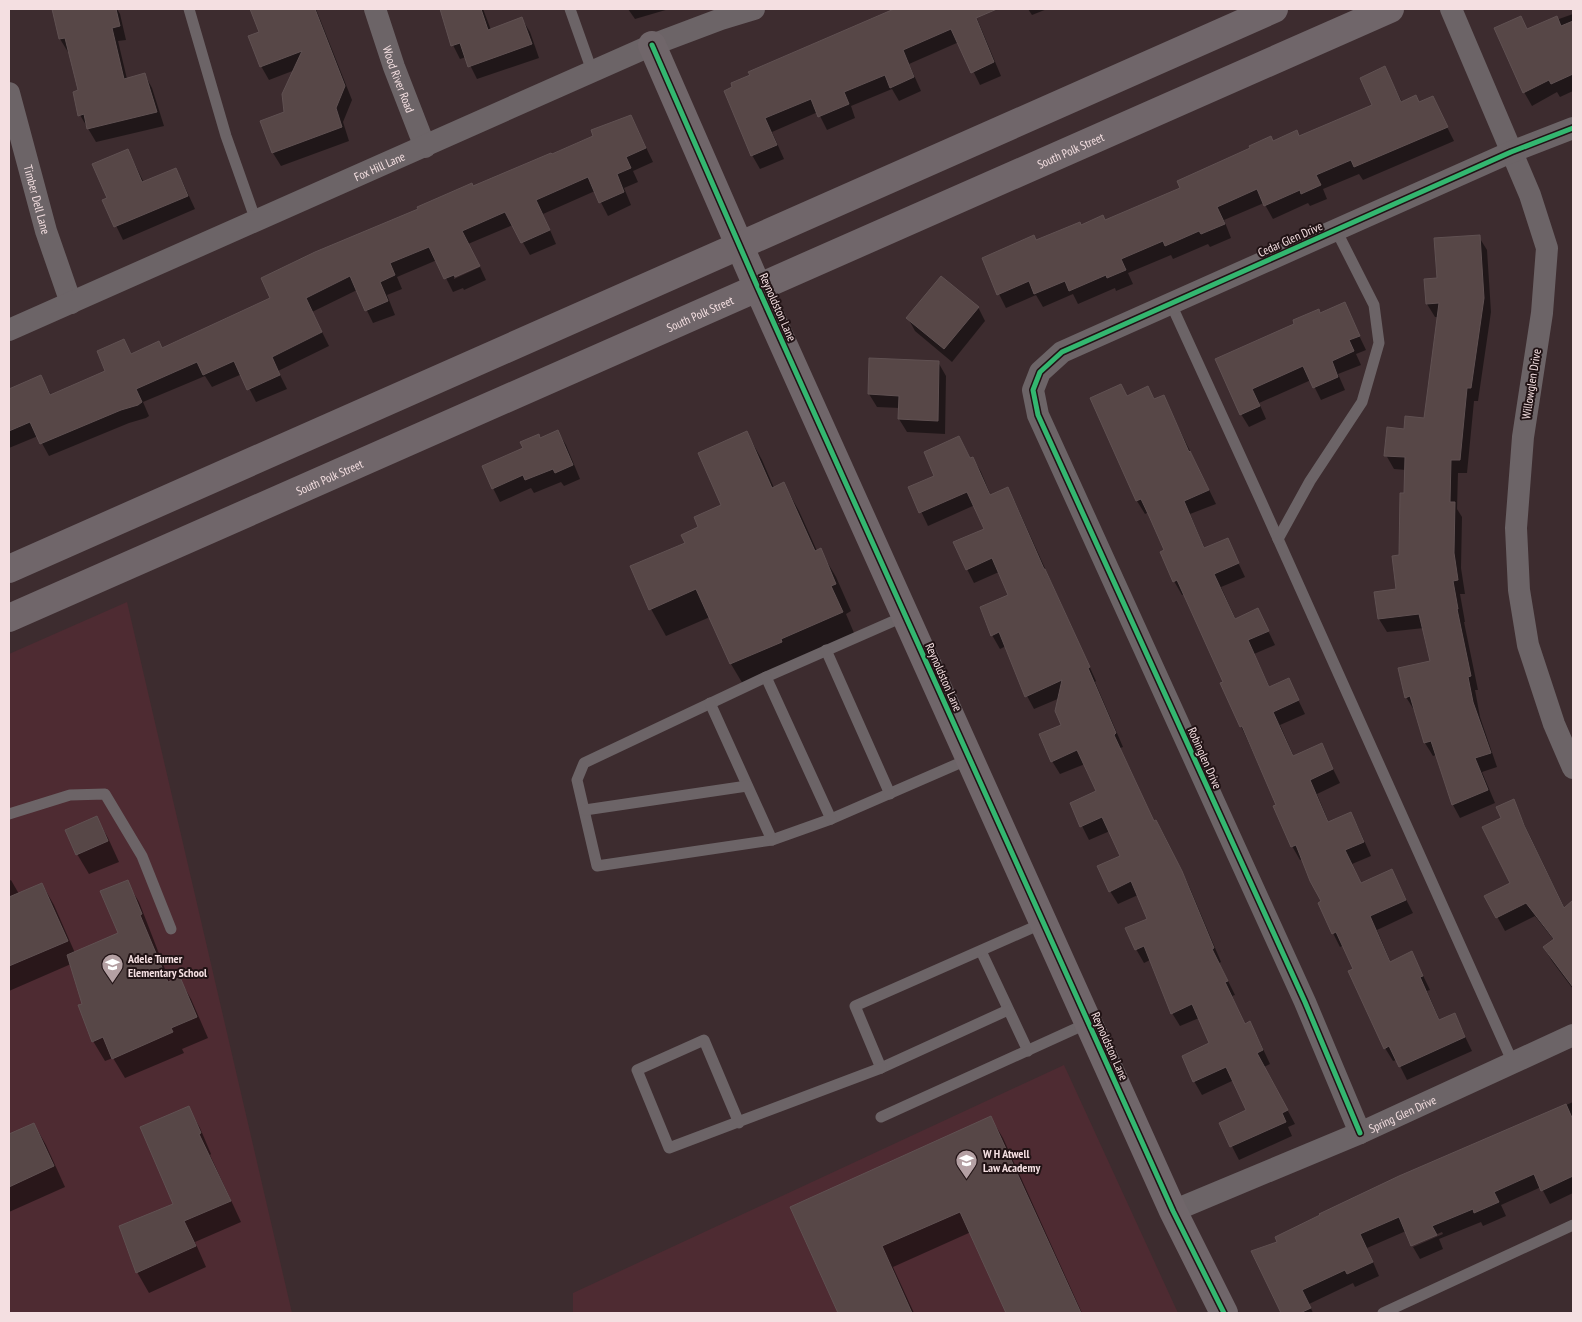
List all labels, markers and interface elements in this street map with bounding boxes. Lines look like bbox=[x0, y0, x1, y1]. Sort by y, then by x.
street label: Wood River Road bbox=[380, 44, 418, 114]
street label: South Polk Street bbox=[1035, 128, 1107, 171]
street label: Fox Hill Lane bbox=[351, 148, 407, 184]
street label: Timber Dell Lane bbox=[21, 163, 54, 236]
street label: Cedar Glen Drive bbox=[1255, 218, 1325, 260]
street label: Reynoldston Lane bbox=[756, 271, 800, 343]
street label: South Polk Street bbox=[664, 292, 736, 335]
street label: Willowglen Drive bbox=[1518, 348, 1544, 420]
street label: South Polk Street bbox=[293, 455, 366, 498]
street label: Reynoldston Lane bbox=[922, 641, 966, 713]
street label: Robinglen Drive bbox=[1185, 725, 1225, 791]
place label: Adele Turner Elementary School bbox=[127, 951, 207, 980]
school or university icon: Adele Turner Elementary School bbox=[100, 953, 124, 984]
street label: Reynoldston Lane bbox=[1088, 1010, 1132, 1082]
street label: Spring Glen Drive bbox=[1366, 1092, 1438, 1136]
place label: W H Atwell Law Academy bbox=[982, 1146, 1040, 1175]
school or university icon: W H Atwell Law Academy bbox=[955, 1148, 979, 1179]

